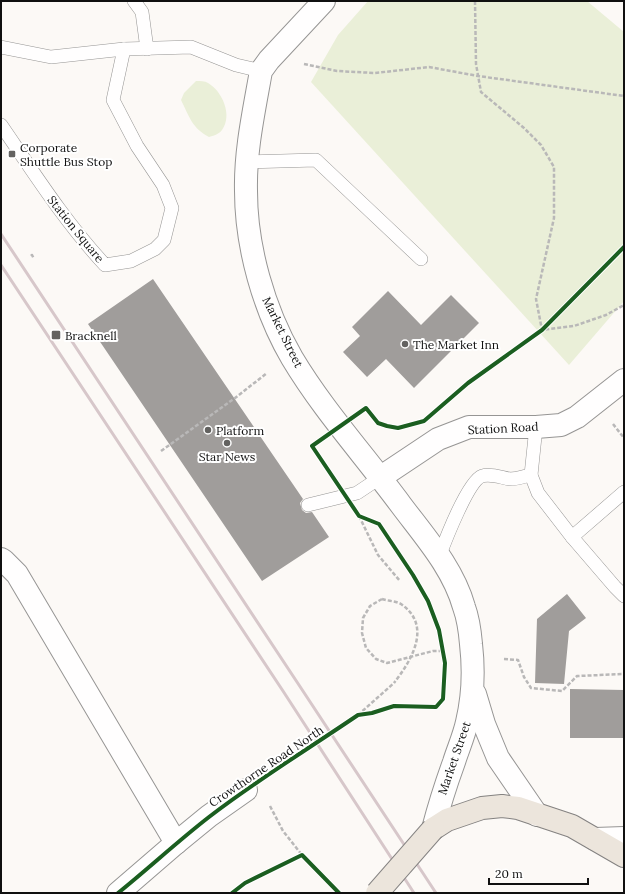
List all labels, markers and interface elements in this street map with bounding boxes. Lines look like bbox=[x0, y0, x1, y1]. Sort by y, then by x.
place label: Corporate Shuttle Bus Stop bbox=[20, 140, 112, 169]
marker: Corporate Shuttle Bus Stop bbox=[7, 149, 17, 159]
street label: Station Square bbox=[44, 193, 108, 266]
street label: Market Street bbox=[259, 294, 307, 370]
place label: Bracknell bbox=[65, 328, 117, 343]
marker: Bracknell bbox=[50, 329, 62, 341]
place label: The Market Inn bbox=[413, 337, 499, 352]
marker: The Market Inn bbox=[400, 339, 410, 349]
street label: Station Road bbox=[467, 419, 539, 437]
place label: Platform bbox=[216, 423, 264, 438]
marker: Platform bbox=[203, 425, 213, 435]
marker: Star News bbox=[222, 438, 232, 448]
place label: Star News bbox=[199, 449, 256, 464]
street label: Market Street bbox=[434, 719, 474, 797]
street label: Crowthorne Road North bbox=[206, 722, 326, 810]
scale bar bbox=[489, 860, 588, 886]
text: 20 m bbox=[495, 866, 523, 881]

